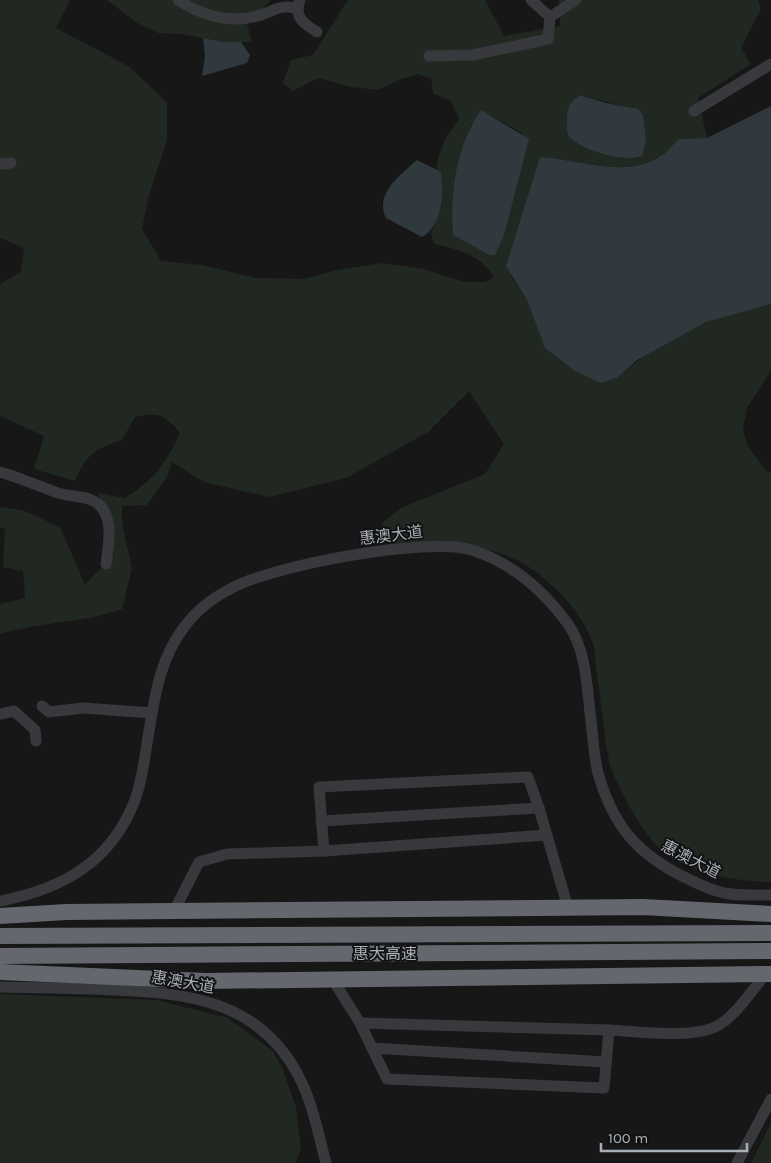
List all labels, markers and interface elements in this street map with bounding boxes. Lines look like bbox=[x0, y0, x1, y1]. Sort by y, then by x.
street label: 惠澳大道 bbox=[358, 522, 424, 548]
street label: 惠澳大道 bbox=[658, 836, 724, 882]
street label: 惠大高速 bbox=[353, 944, 417, 963]
street label: 惠澳大道 bbox=[150, 967, 216, 997]
scale bar bbox=[601, 1120, 747, 1152]
text: 100 m bbox=[608, 1129, 648, 1147]

